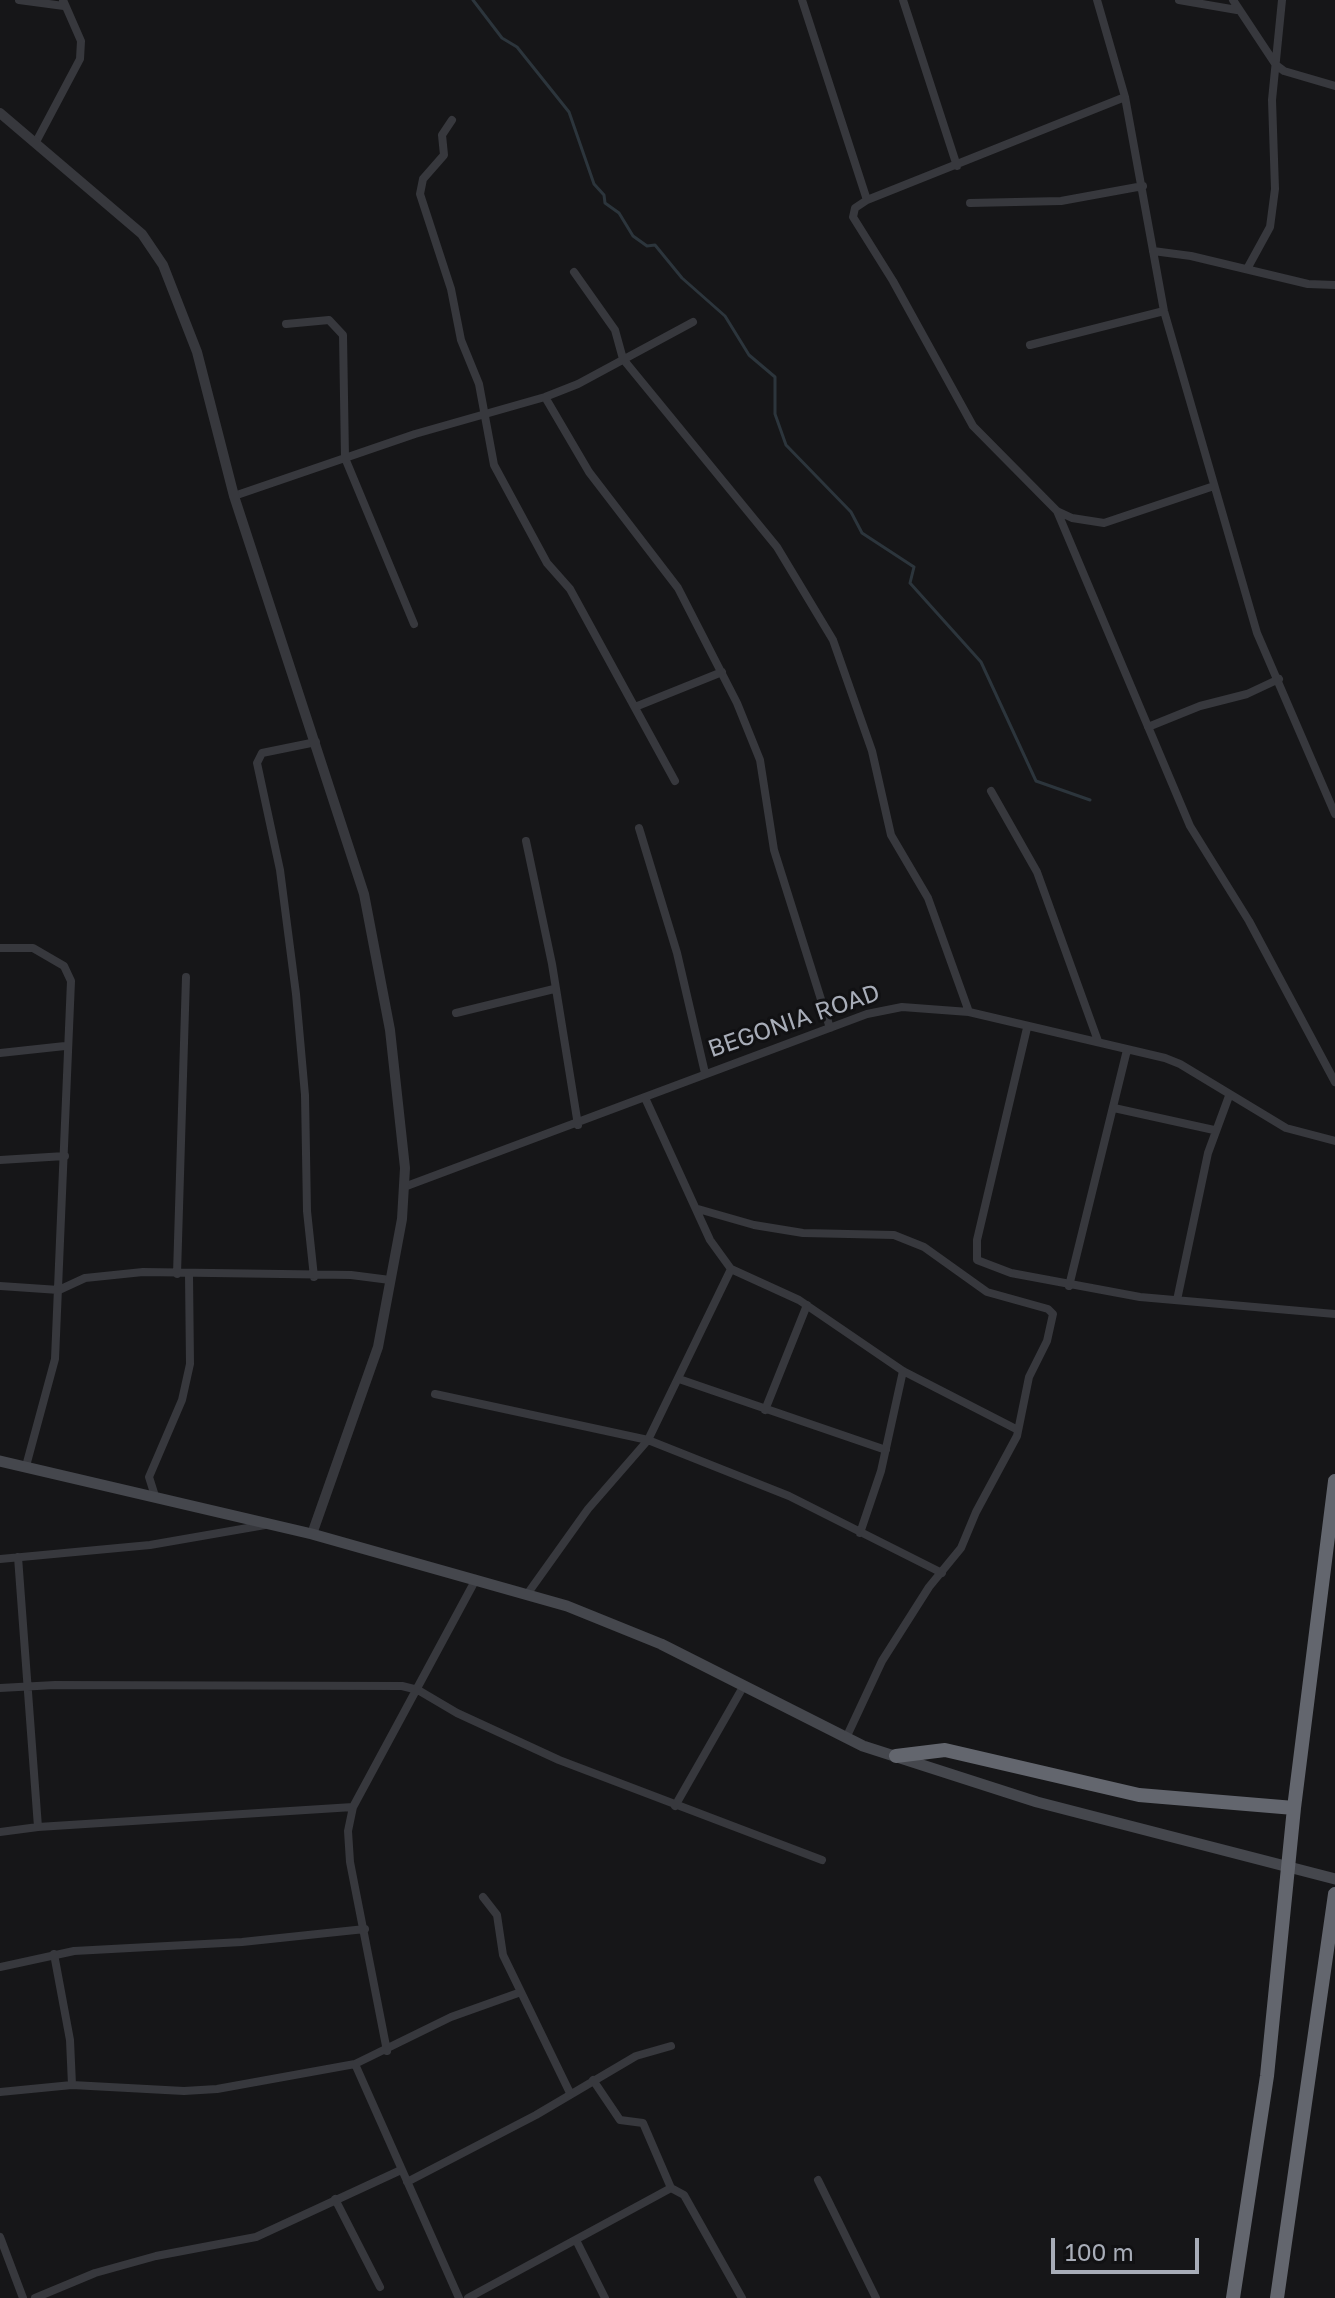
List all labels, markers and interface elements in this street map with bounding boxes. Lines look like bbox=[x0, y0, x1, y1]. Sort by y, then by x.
street label: BEGONIA ROAD bbox=[704, 978, 884, 1064]
scale bar bbox=[1055, 2222, 1203, 2272]
text: 100 m bbox=[1065, 2237, 1134, 2266]

